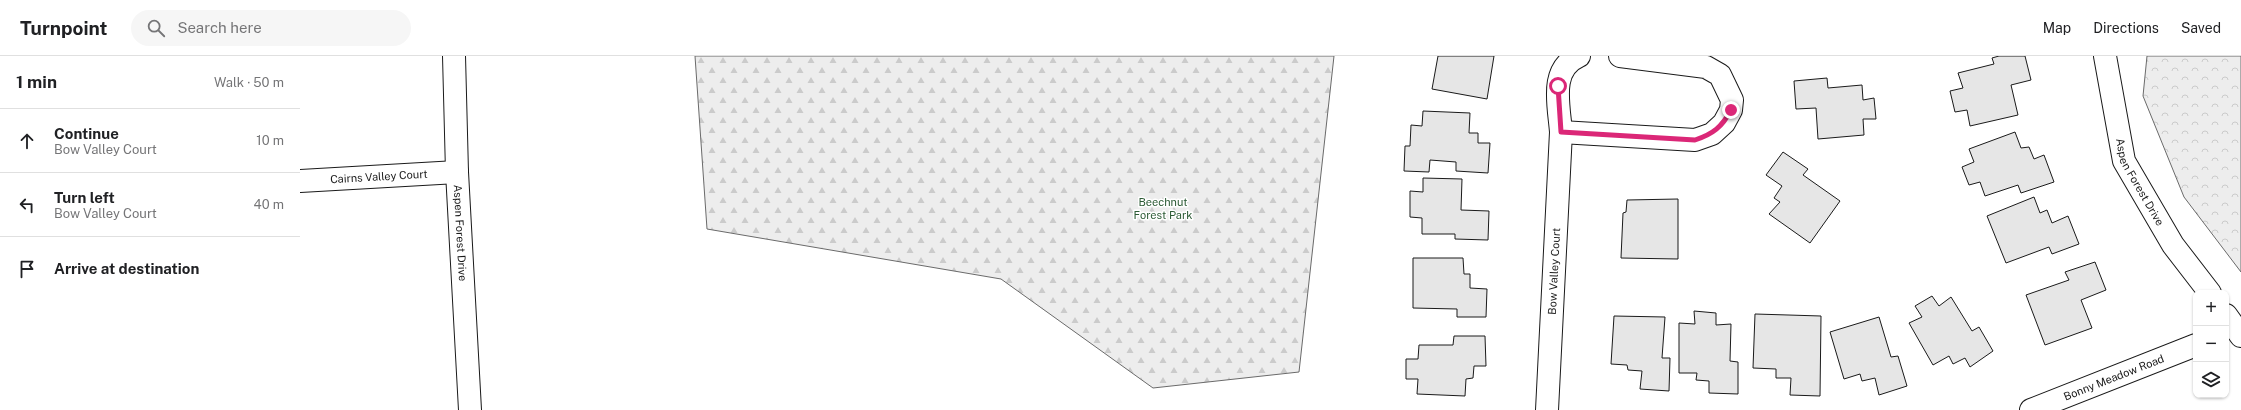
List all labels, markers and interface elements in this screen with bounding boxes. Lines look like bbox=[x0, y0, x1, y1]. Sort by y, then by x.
search box bbox=[131, 10, 411, 46]
text: Turnpoint bbox=[20, 17, 107, 39]
icon: search bbox=[145, 17, 167, 39]
text: Search here bbox=[177, 19, 262, 36]
text: Map bbox=[2043, 20, 2071, 36]
text: Directions bbox=[2093, 20, 2159, 36]
text: Saved bbox=[2181, 20, 2221, 36]
text: 1 min bbox=[16, 72, 57, 92]
text: Walk · 50 m bbox=[214, 75, 284, 90]
route start bbox=[1549, 77, 1567, 95]
route end bbox=[1722, 101, 1740, 119]
text: Continue bbox=[54, 125, 119, 142]
icon: ahead bbox=[16, 130, 38, 152]
text: 10 m bbox=[256, 133, 284, 148]
street label: Aspen Forest Drive bbox=[2114, 137, 2166, 228]
text: Bow Valley Court bbox=[54, 142, 157, 157]
street label: Cairns Valley Court bbox=[330, 168, 428, 185]
street label: Aspen Forest Drive bbox=[452, 184, 469, 282]
text: Turn left bbox=[54, 189, 115, 206]
icon: left bbox=[16, 194, 38, 216]
park label: Beechnut Forest Park bbox=[1134, 196, 1192, 221]
text: 40 m bbox=[253, 197, 284, 212]
text: Bow Valley Court bbox=[54, 206, 157, 221]
street label: Bow Valley Court bbox=[1546, 227, 1562, 315]
icon: arrive bbox=[16, 258, 38, 280]
text: Arrive at destination bbox=[54, 260, 199, 277]
map controls bbox=[2193, 290, 2229, 398]
button: + bbox=[2193, 290, 2229, 326]
button: − bbox=[2193, 326, 2229, 362]
street label: Bonny Meadow Road bbox=[2062, 352, 2166, 403]
button: layers bbox=[2193, 362, 2229, 398]

